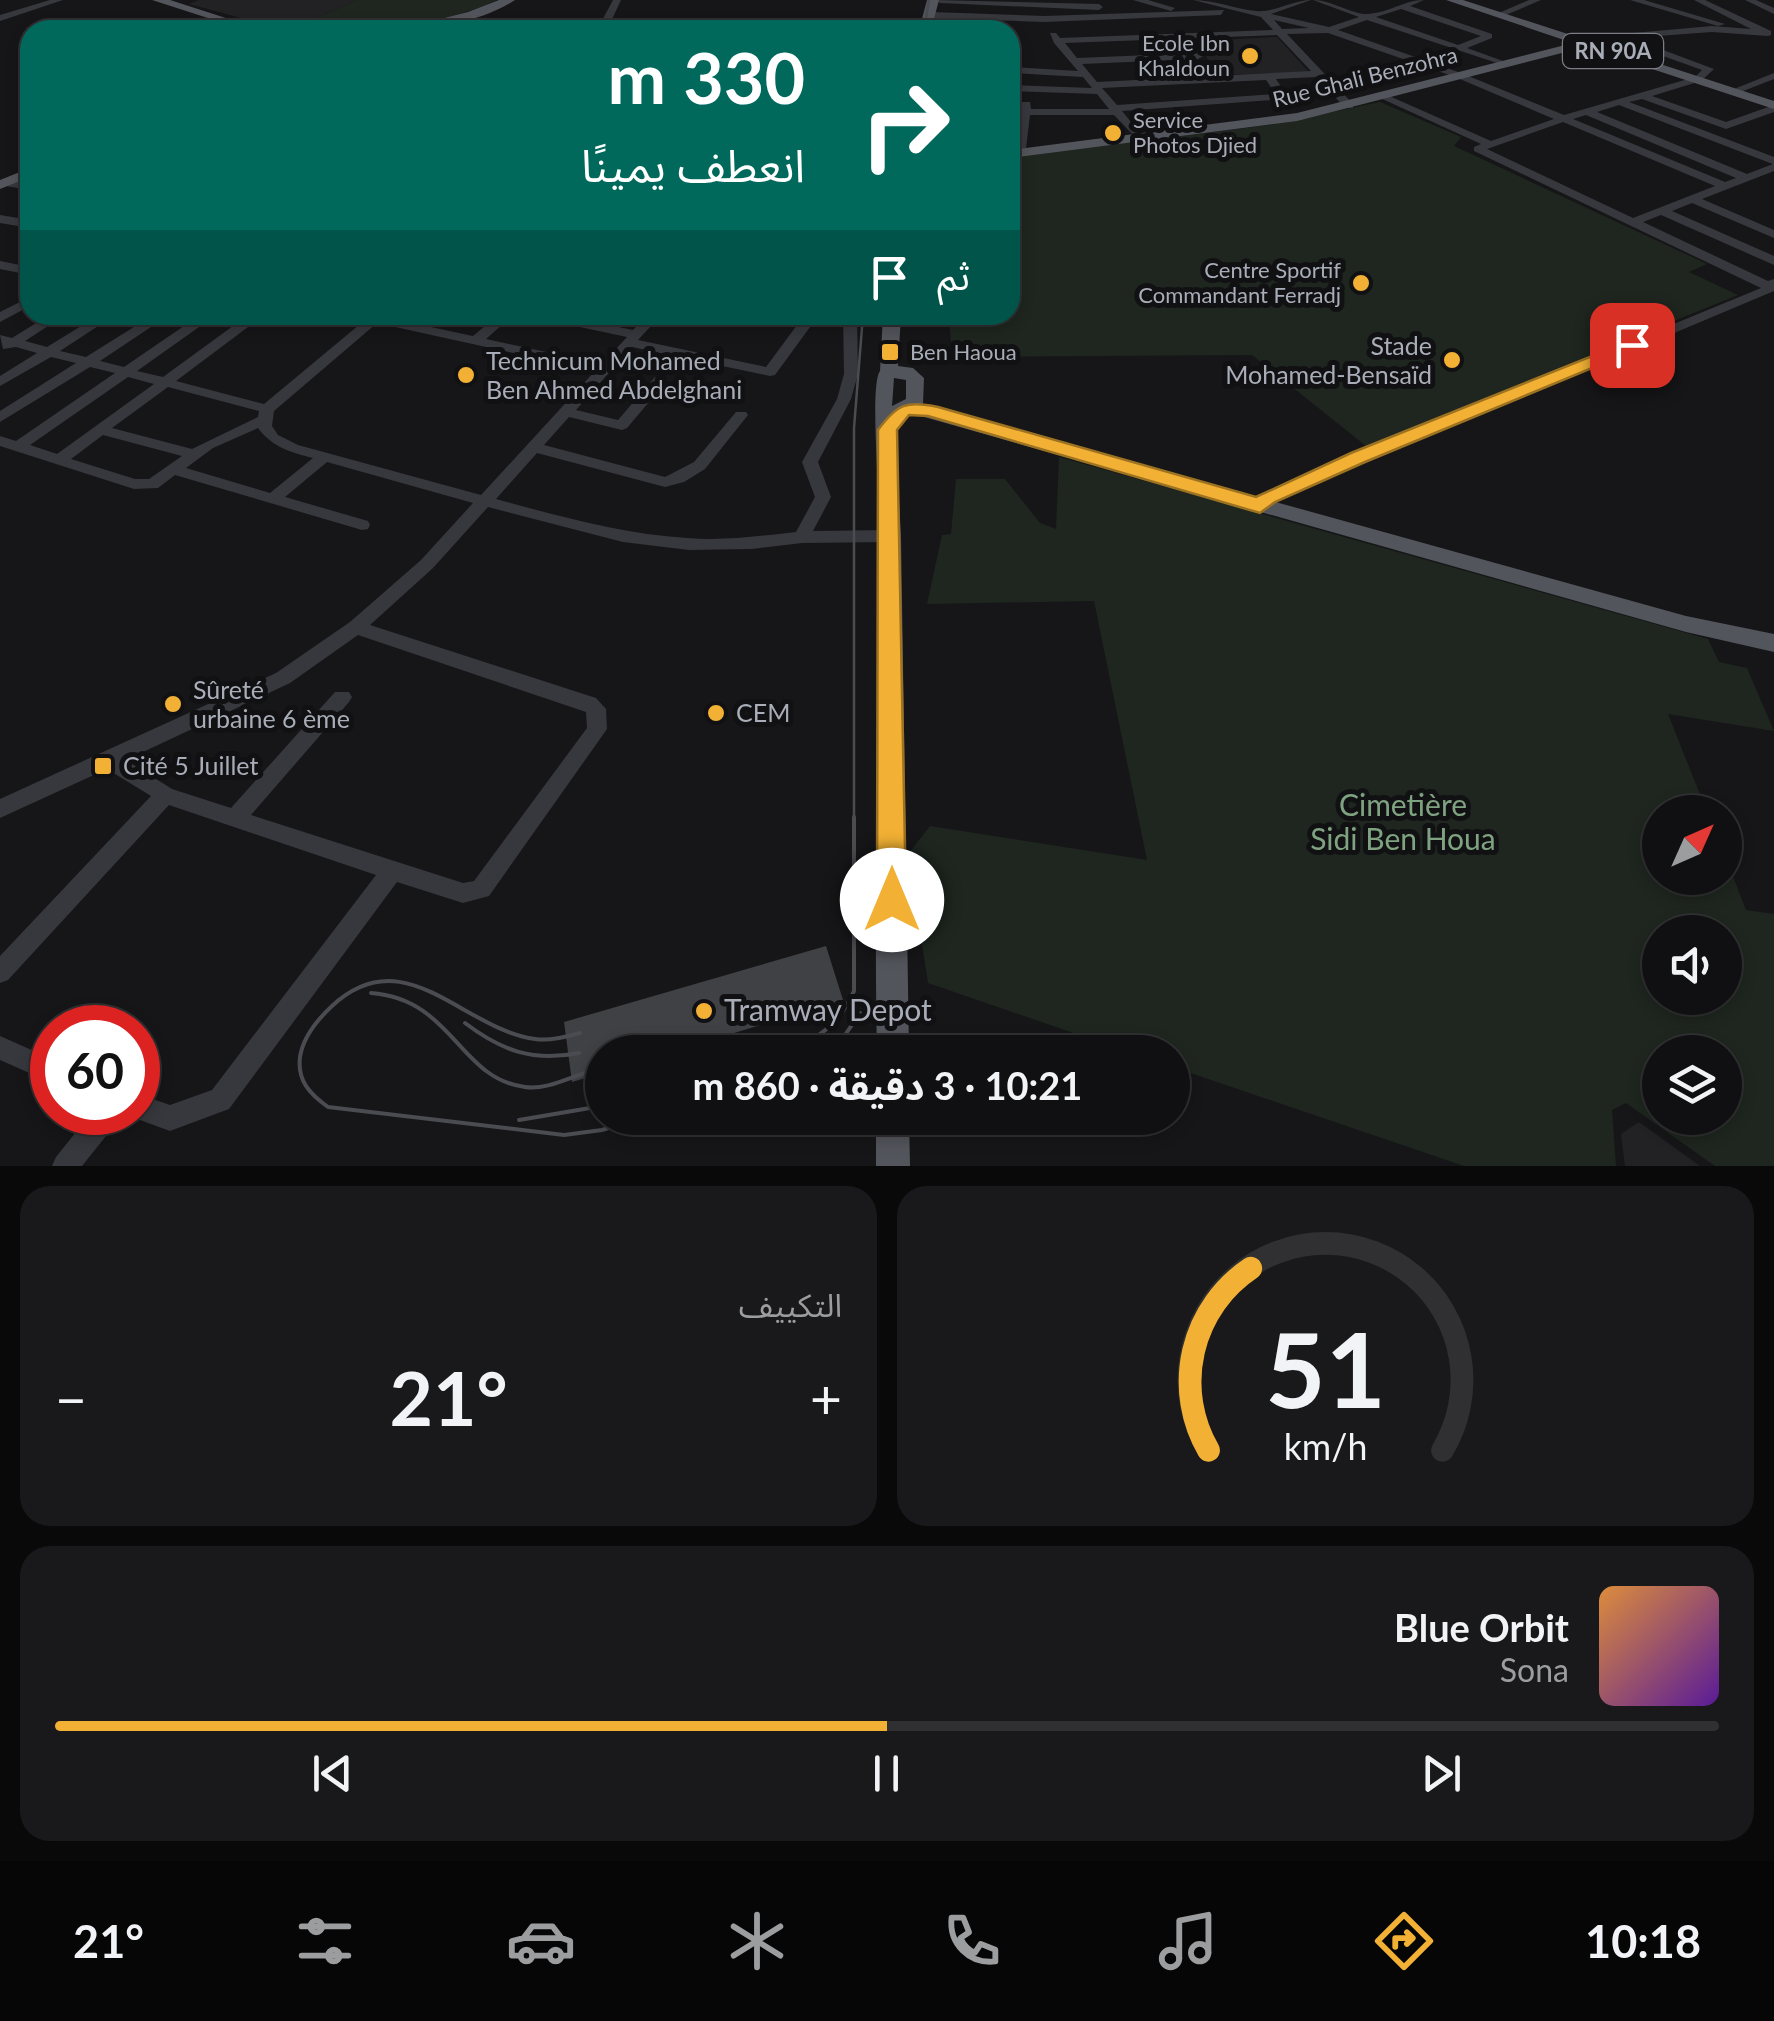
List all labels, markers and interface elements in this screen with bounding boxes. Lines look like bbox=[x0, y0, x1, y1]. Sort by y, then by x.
place label: Ecole Ibn Khaldoun bbox=[1138, 29, 1230, 81]
road number: RN 90A bbox=[1563, 34, 1663, 68]
text: 330 m bbox=[608, 35, 805, 119]
street label: Rue Ghali Benzohra bbox=[1270, 41, 1460, 113]
marker: Ecole Ibn Khaldoun bbox=[1239, 45, 1261, 67]
icon: right bbox=[840, 60, 970, 190]
place label: Service Photos Djied bbox=[1133, 106, 1257, 158]
marker: Service Photos Djied bbox=[1102, 122, 1124, 144]
text: انعطف يمينًا bbox=[581, 138, 805, 192]
icon: arrive bbox=[862, 250, 917, 305]
text: ثم bbox=[937, 252, 970, 298]
place label: Centre Sportif Commandant Ferradj bbox=[1138, 256, 1341, 308]
marker: Centre Sportif Commandant Ferradj bbox=[1350, 272, 1372, 294]
pin bbox=[1590, 303, 1675, 388]
icon: arrive bbox=[1605, 318, 1660, 373]
place label: Stade Mohamed-Bensaïd bbox=[1225, 330, 1432, 389]
place label: Ben Haoua bbox=[910, 338, 1017, 365]
marker: Ben Haoua bbox=[879, 341, 901, 363]
place label: Technicum Mohamed Ben Ahmed Abdelghani bbox=[486, 345, 742, 404]
marker: Stade Mohamed-Bensaïd bbox=[1441, 349, 1463, 371]
marker: Technicum Mohamed Ben Ahmed Abdelghani bbox=[455, 364, 477, 386]
place label: Sûreté urbaine 6 ème bbox=[193, 674, 350, 733]
marker: Sûreté urbaine 6 ème bbox=[162, 693, 184, 715]
place label: CEM bbox=[736, 697, 790, 727]
marker: CEM bbox=[705, 702, 727, 724]
place label: Cité 5 Juillet bbox=[123, 750, 258, 780]
marker: Cité 5 Juillet bbox=[92, 755, 114, 777]
park label: Cimetière Sidi Ben Houa bbox=[1310, 786, 1496, 856]
north arrow bbox=[1642, 795, 1742, 895]
map controls bbox=[1642, 795, 1742, 1135]
position arrow bbox=[840, 848, 944, 952]
button: sound bbox=[1642, 915, 1742, 1015]
place label: Tramway Depot bbox=[724, 991, 932, 1027]
marker: Tramway Depot bbox=[693, 1000, 715, 1022]
speed limit sign: 60 bbox=[30, 1005, 160, 1135]
button: layers bbox=[1642, 1035, 1742, 1135]
text: 10:21 · 3 دقيقة · 860 m bbox=[693, 1062, 1082, 1108]
text: التكييف bbox=[739, 1285, 842, 1324]
text: 51 bbox=[1265, 1305, 1386, 1430]
text: 21° bbox=[389, 1352, 508, 1442]
text: − bbox=[55, 1365, 87, 1431]
text: + bbox=[810, 1365, 842, 1431]
text: km/h bbox=[1284, 1425, 1367, 1468]
text: Blue Orbit bbox=[1394, 1604, 1569, 1650]
text: Sona bbox=[1500, 1650, 1569, 1689]
icon: previous bbox=[305, 1746, 360, 1801]
icon: pause bbox=[859, 1746, 914, 1801]
icon: next bbox=[1414, 1746, 1469, 1801]
icon: filters bbox=[290, 1906, 360, 1976]
icon: car bbox=[506, 1906, 576, 1976]
icon: climate bbox=[722, 1906, 792, 1976]
icon: phone bbox=[937, 1906, 1007, 1976]
icon: music bbox=[1153, 1906, 1223, 1976]
icon: directions bbox=[1369, 1906, 1439, 1976]
text: 21° bbox=[73, 1914, 144, 1968]
text: 10:18 bbox=[1585, 1914, 1701, 1968]

